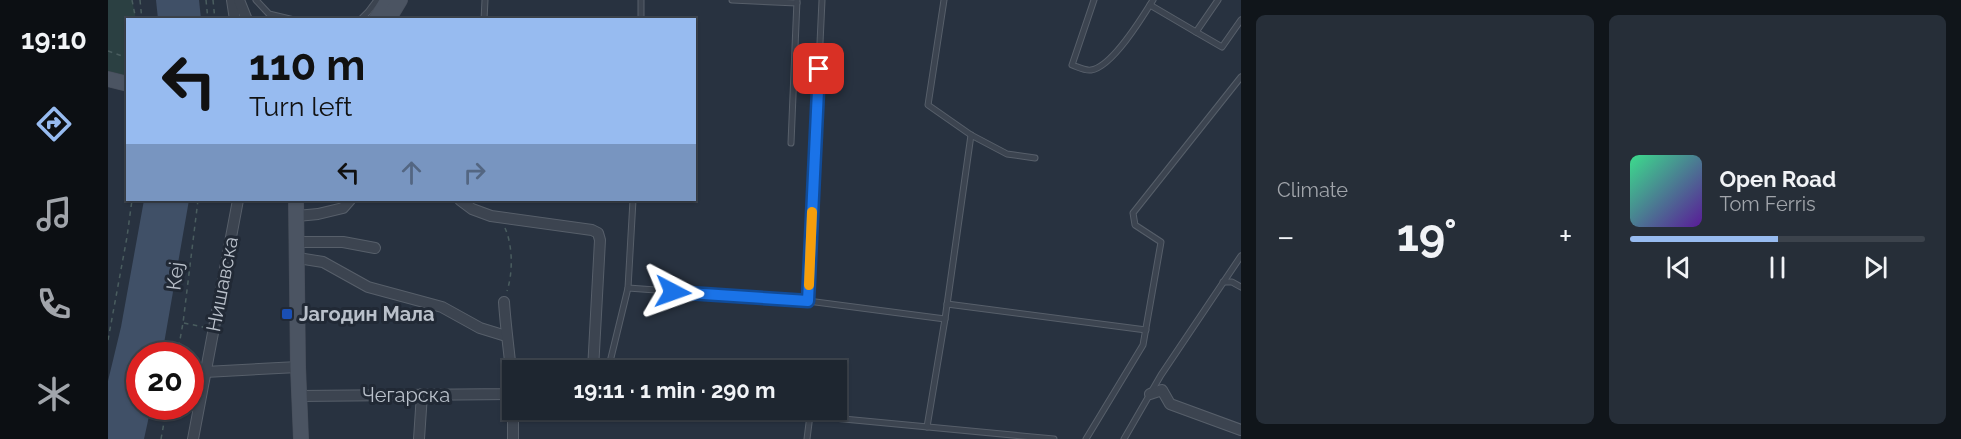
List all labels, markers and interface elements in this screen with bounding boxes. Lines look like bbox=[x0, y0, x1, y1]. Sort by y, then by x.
text: 19:10 bbox=[21, 24, 87, 55]
text: 110 m bbox=[249, 41, 365, 90]
icon: left bbox=[150, 42, 228, 120]
pin bbox=[793, 43, 844, 94]
icon: arrive bbox=[802, 52, 835, 85]
text: Turn left bbox=[249, 91, 352, 122]
icon: directions bbox=[33, 103, 75, 145]
icon: left bbox=[332, 156, 365, 189]
icon: ahead bbox=[395, 156, 428, 189]
icon: right bbox=[458, 156, 491, 189]
text: Open Road bbox=[1720, 166, 1836, 192]
text: Climate bbox=[1277, 178, 1348, 202]
text: Tom Ferris bbox=[1720, 192, 1816, 216]
icon: music bbox=[33, 193, 75, 235]
text: 19° bbox=[1397, 209, 1457, 262]
text: − bbox=[1277, 217, 1295, 256]
text: + bbox=[1559, 217, 1573, 256]
street label: Нишавска bbox=[201, 234, 243, 334]
icon: previous bbox=[1662, 251, 1695, 284]
icon: pause bbox=[1761, 251, 1794, 284]
icon: next bbox=[1859, 251, 1892, 284]
street label: Кеј bbox=[161, 260, 189, 292]
position arrow bbox=[641, 260, 705, 324]
icon: phone bbox=[33, 283, 75, 325]
place label: Јагодин Мала bbox=[299, 302, 435, 326]
marker: Јагодин Мала bbox=[280, 307, 294, 321]
speed limit sign: 20 bbox=[126, 342, 204, 420]
icon: climate bbox=[33, 373, 75, 415]
text: 19:11 · 1 min · 290 m bbox=[573, 377, 776, 403]
street label: Чегарска bbox=[362, 383, 450, 407]

